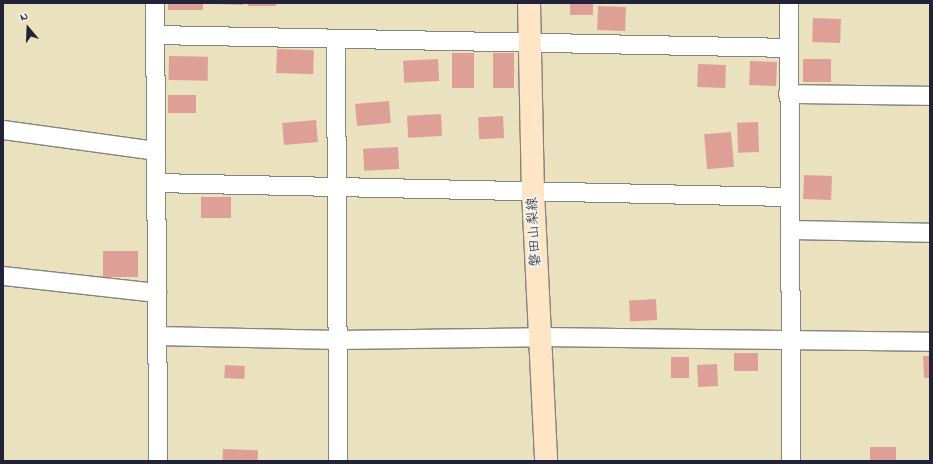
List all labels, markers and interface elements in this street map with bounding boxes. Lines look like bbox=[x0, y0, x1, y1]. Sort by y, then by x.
north arrow bbox=[8, 8, 48, 48]
text: N bbox=[18, 8, 30, 25]
street label: 磐田山梨線 bbox=[525, 197, 545, 267]

